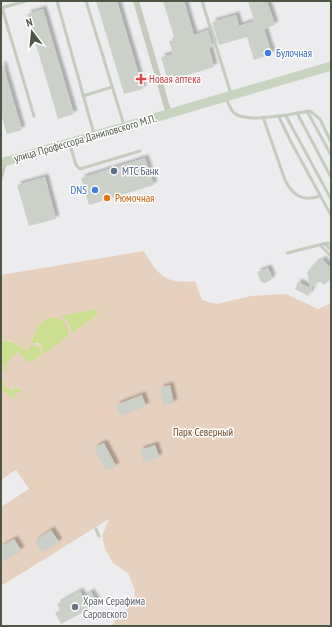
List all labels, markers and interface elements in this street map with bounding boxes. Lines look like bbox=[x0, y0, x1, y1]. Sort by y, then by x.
north arrow bbox=[12, 12, 52, 52]
text: N bbox=[24, 15, 34, 30]
place label: Булочная bbox=[276, 46, 312, 60]
marker: Булочная bbox=[263, 48, 273, 58]
place label: Новая аптека bbox=[149, 72, 201, 86]
marker: Новая аптека bbox=[136, 74, 146, 84]
street label: улица Профессора Даниловского М.П. bbox=[12, 111, 158, 165]
place label: МТС Банк bbox=[122, 164, 160, 178]
marker: МТС Банк bbox=[109, 166, 119, 176]
place label: DNS bbox=[71, 183, 87, 197]
marker: DNS bbox=[90, 185, 100, 195]
place label: Рюмочная bbox=[115, 191, 154, 205]
marker: Рюмочная bbox=[102, 193, 112, 203]
park label: Парк Северный bbox=[173, 425, 233, 439]
place label: Храм Серафима Саровского bbox=[83, 594, 145, 621]
marker: Храм Серафима Саровского bbox=[70, 602, 80, 612]

